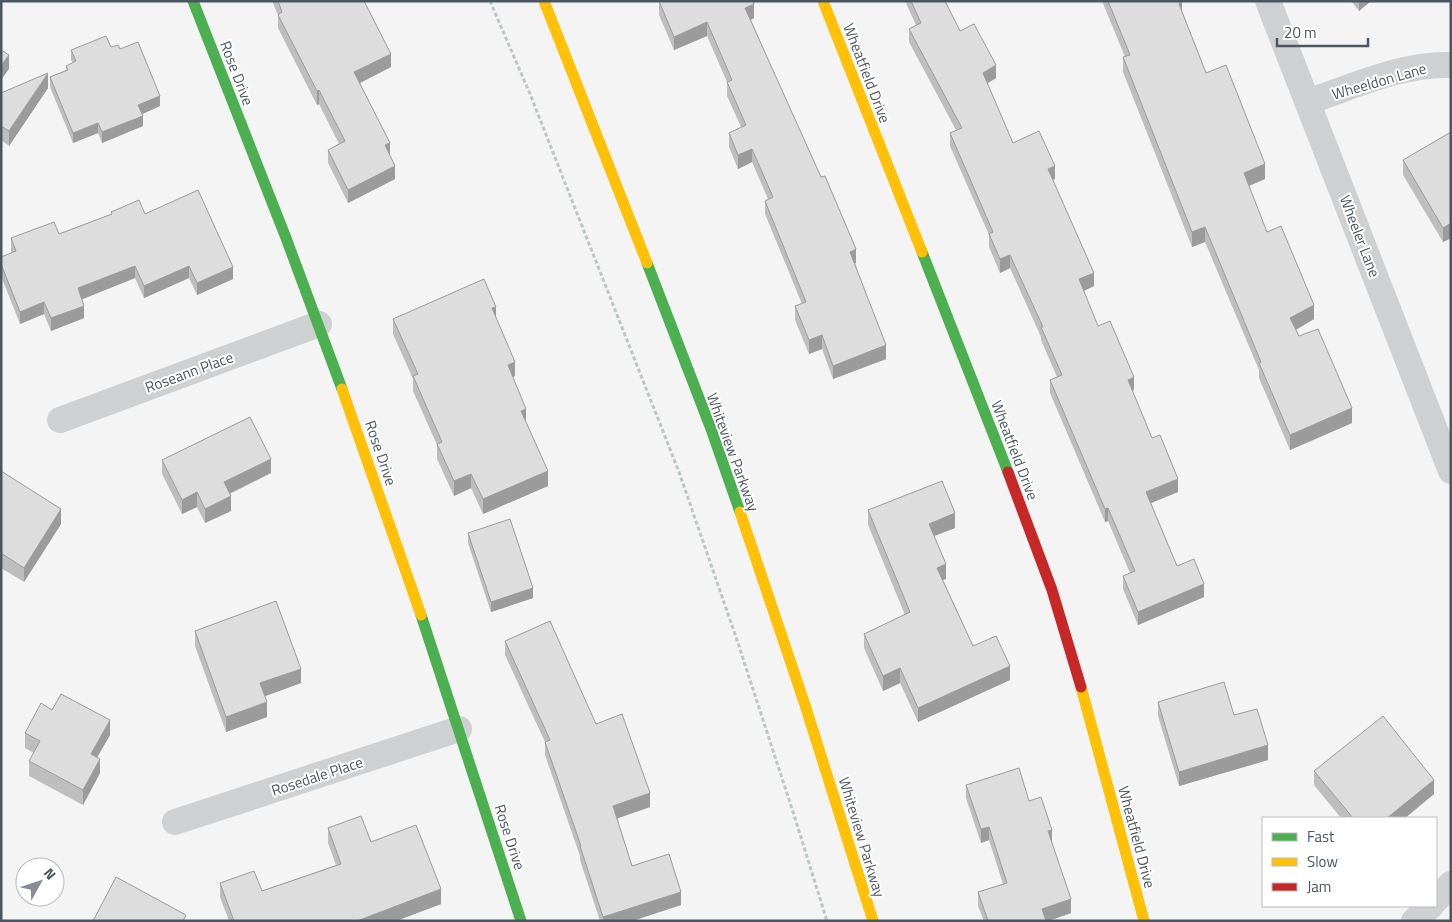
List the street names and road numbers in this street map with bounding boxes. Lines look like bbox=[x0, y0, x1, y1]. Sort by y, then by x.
street label: Wheatfield Drive bbox=[837, 20, 897, 126]
street label: Rose Drive bbox=[214, 37, 260, 109]
street label: Wheeldon Lane bbox=[1329, 57, 1429, 105]
street label: Wheeler Lane bbox=[1334, 192, 1386, 280]
street label: Roseann Place bbox=[142, 345, 236, 399]
street label: Whiteview Parkway bbox=[701, 389, 765, 515]
street label: Wheatfield Drive bbox=[985, 397, 1045, 503]
street label: Rose Drive bbox=[359, 417, 403, 489]
street label: Rosedale Place bbox=[268, 750, 366, 802]
street label: Whiteview Parkway bbox=[833, 774, 891, 900]
street label: Wheatfield Drive bbox=[1112, 783, 1162, 891]
street label: Rose Drive bbox=[489, 801, 531, 873]

